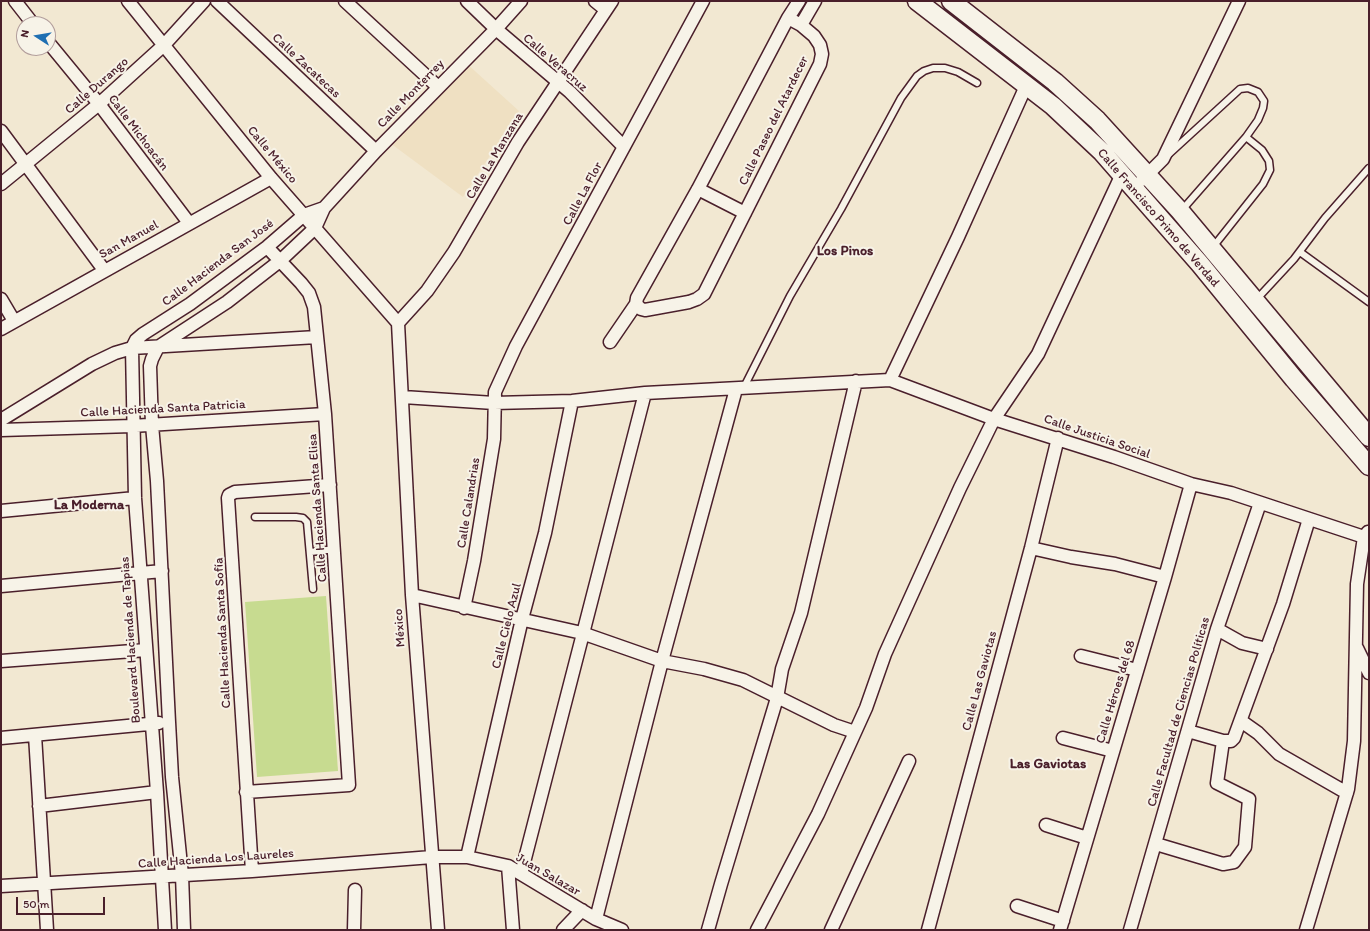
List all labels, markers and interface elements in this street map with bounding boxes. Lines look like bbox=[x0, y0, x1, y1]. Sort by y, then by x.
north arrow bbox=[16, 16, 56, 56]
text: N bbox=[18, 29, 32, 39]
street label: Calle Zacatecas bbox=[268, 30, 344, 102]
street label: Calle Veracruz bbox=[519, 31, 591, 95]
street label: Calle Durango bbox=[62, 54, 132, 118]
street label: Calle Paseo del Atardecer bbox=[736, 54, 812, 188]
street label: Calle Monterrey bbox=[374, 56, 448, 132]
street label: Calle Michoacán bbox=[104, 92, 172, 174]
street label: Calle La Manzana bbox=[463, 110, 527, 202]
street label: Calle México bbox=[243, 123, 301, 187]
street label: Calle Francisco Primo de Verdad bbox=[1093, 145, 1223, 291]
street label: Calle La Flor bbox=[560, 160, 606, 228]
street label: Calle Hacienda San José bbox=[159, 216, 277, 310]
street label: San Manuel bbox=[96, 217, 162, 263]
district label: Los Pinos bbox=[817, 243, 873, 259]
street label: Calle Hacienda Santa Patricia bbox=[80, 397, 246, 421]
street label: Calle Justicia Social bbox=[1042, 411, 1152, 463]
street label: Calle Hacienda Santa Elisa bbox=[305, 433, 331, 583]
street label: Calle Calandrias bbox=[454, 456, 484, 550]
district label: La Moderna bbox=[54, 497, 124, 513]
street label: Boulevard Hacienda de Tapias bbox=[117, 556, 145, 724]
street label: Calle Hacienda Santa Sofía bbox=[211, 557, 235, 709]
street label: Calle Cielo Azul bbox=[489, 581, 525, 671]
street label: México bbox=[391, 608, 409, 648]
street label: Calle Facultad de Ciencias Políticas bbox=[1144, 615, 1214, 809]
street label: Calle Las Gaviotas bbox=[959, 629, 1001, 733]
street label: Calle Héroes del 68 bbox=[1093, 638, 1139, 746]
district label: Las Gaviotas bbox=[1010, 756, 1086, 772]
street label: Calle Hacienda Los Laureles bbox=[138, 846, 294, 872]
street label: Juan Salazar bbox=[513, 850, 583, 900]
scale bar bbox=[18, 889, 107, 915]
text: 50 m bbox=[23, 897, 49, 911]

